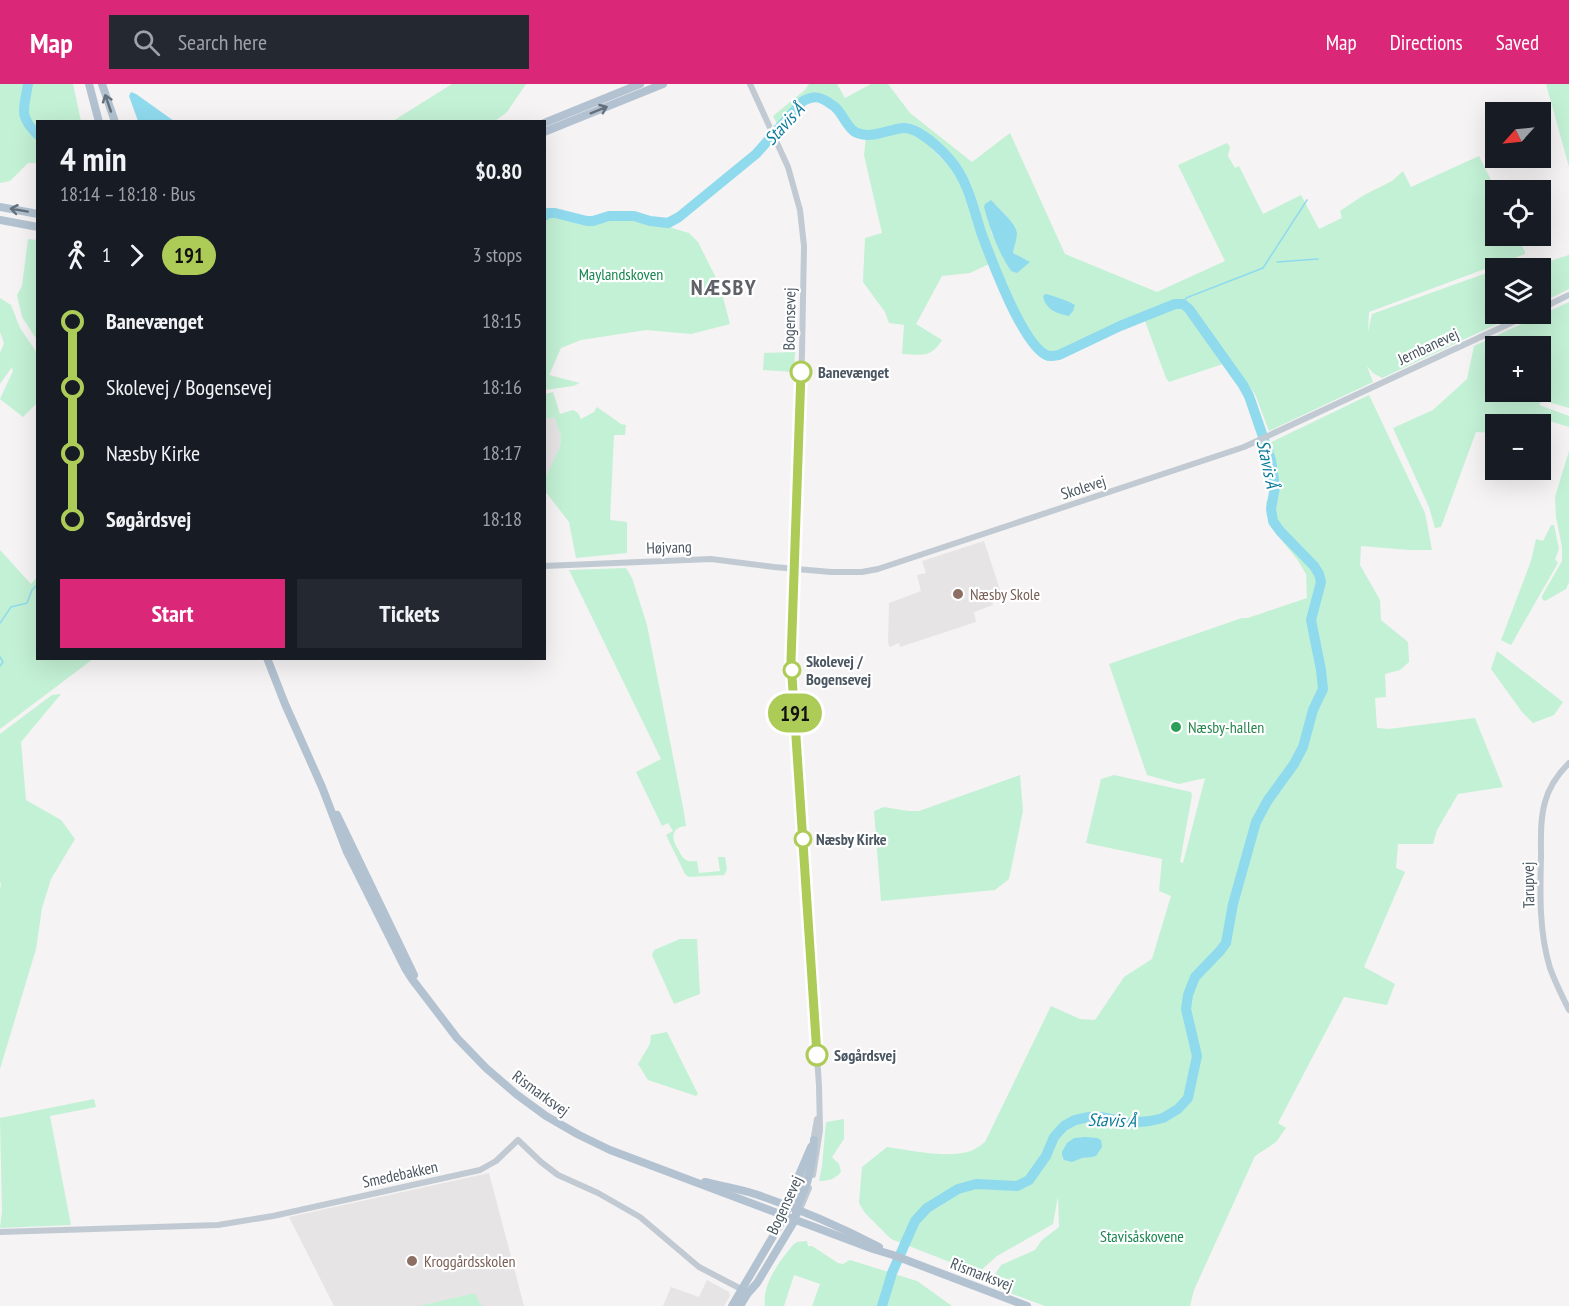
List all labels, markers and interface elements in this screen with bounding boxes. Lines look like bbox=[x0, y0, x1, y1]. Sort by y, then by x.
search box bbox=[109, 15, 529, 69]
text: Map bbox=[30, 24, 73, 61]
icon: search bbox=[130, 26, 163, 59]
text: Search here bbox=[178, 28, 267, 56]
text: Map bbox=[1326, 29, 1357, 56]
text: Directions bbox=[1390, 29, 1463, 56]
text: Saved bbox=[1496, 29, 1539, 56]
one-way arrow bbox=[102, 94, 113, 113]
water label: Stavis Å bbox=[759, 97, 810, 150]
north arrow bbox=[1485, 102, 1551, 168]
map controls bbox=[1485, 102, 1551, 480]
one-way arrow bbox=[589, 104, 607, 115]
text: 4 min bbox=[60, 137, 127, 180]
text: $0.80 bbox=[475, 157, 522, 185]
button: locate bbox=[1485, 180, 1551, 246]
text: 18:14 – 18:18 · Bus bbox=[60, 181, 195, 207]
one-way arrow bbox=[9, 205, 29, 216]
icon: walk bbox=[60, 239, 93, 272]
icon: forward bbox=[120, 239, 153, 272]
text: 1 bbox=[102, 242, 111, 268]
text: 191 bbox=[174, 242, 204, 269]
text: 3 stops bbox=[473, 242, 522, 268]
button: layers bbox=[1485, 258, 1551, 324]
park label: Maylandskoven bbox=[579, 264, 663, 284]
district label: NÆSBY bbox=[691, 273, 757, 301]
street label: Bogensevej bbox=[778, 287, 800, 351]
text: Banevænget bbox=[106, 307, 204, 335]
text: 18:15 bbox=[482, 308, 522, 334]
street label: Jernbanevej bbox=[1393, 323, 1462, 369]
button: + bbox=[1485, 336, 1551, 402]
marker: Banevænget bbox=[790, 361, 812, 383]
place label: Banevænget bbox=[818, 362, 889, 382]
text: Skolevej / Bogensevej bbox=[106, 373, 272, 401]
text: 18:16 bbox=[482, 374, 522, 400]
button: − bbox=[1485, 414, 1551, 480]
water label: Stavis Å bbox=[1252, 438, 1285, 492]
text: Næsby Kirke bbox=[106, 439, 200, 467]
text: 18:17 bbox=[482, 440, 522, 466]
street label: Skolevej bbox=[1058, 470, 1108, 504]
text: Søgårdsvej bbox=[106, 505, 191, 533]
text: 18:18 bbox=[482, 506, 522, 532]
street label: Højvang bbox=[646, 536, 692, 558]
button: Start bbox=[60, 579, 285, 648]
button: Tickets bbox=[297, 579, 522, 648]
place label: Næsby Skole bbox=[970, 584, 1040, 604]
marker: Næsby Skole bbox=[951, 587, 965, 601]
place label: Skolevej / Bogensevej bbox=[806, 651, 872, 689]
marker: Skolevej / Bogensevej bbox=[783, 661, 801, 679]
line badge: 191 bbox=[760, 694, 830, 732]
text: 191 bbox=[780, 700, 810, 727]
place label: Næsby-hallen bbox=[1188, 717, 1264, 737]
marker: Næsby-hallen bbox=[1169, 720, 1183, 734]
place label: Næsby Kirke bbox=[816, 829, 887, 849]
marker: Næsby Kirke bbox=[794, 830, 812, 848]
street label: Tarupvej bbox=[1518, 862, 1538, 908]
marker: Søgårdsvej bbox=[806, 1044, 828, 1066]
place label: Søgårdsvej bbox=[834, 1045, 896, 1065]
street label: Rismarksvej bbox=[509, 1066, 573, 1120]
water label: Stavis Å bbox=[1087, 1108, 1138, 1132]
street label: Smedebakken bbox=[360, 1156, 440, 1192]
street label: Bogensevej bbox=[762, 1172, 806, 1238]
park label: Stavisåskovene bbox=[1100, 1226, 1184, 1246]
place label: Kroggårdsskolen bbox=[424, 1251, 516, 1271]
street label: Rismarksvej bbox=[948, 1253, 1016, 1295]
marker: Kroggårdsskolen bbox=[405, 1254, 419, 1268]

